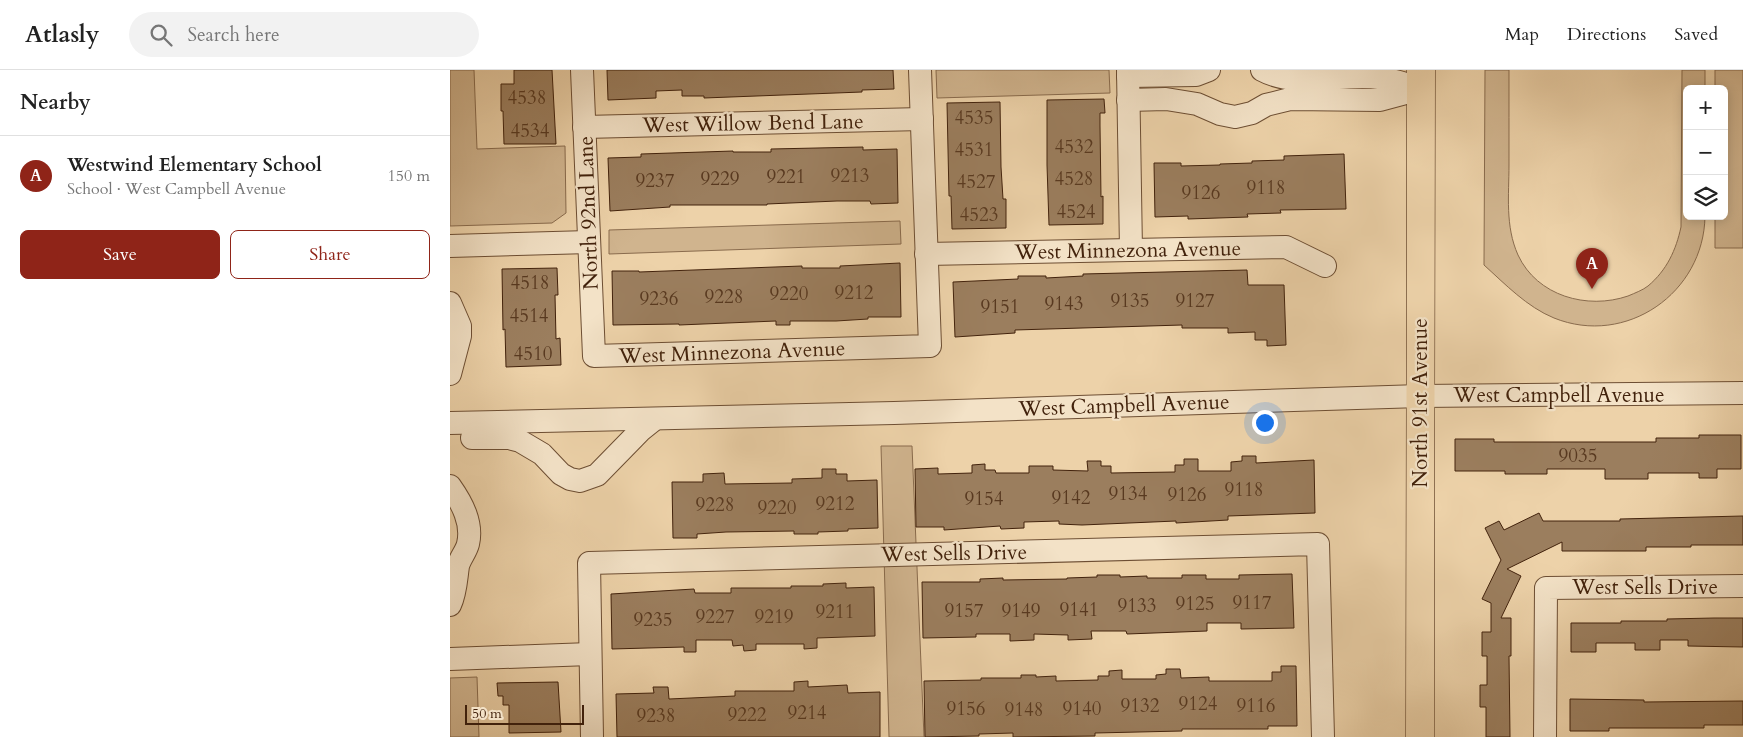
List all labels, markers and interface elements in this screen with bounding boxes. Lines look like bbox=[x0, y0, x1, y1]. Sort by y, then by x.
search box bbox=[129, 12, 479, 57]
text: Atlasly bbox=[25, 18, 99, 51]
icon: search bbox=[147, 21, 175, 49]
text: Search here bbox=[187, 22, 280, 48]
text: Map bbox=[1505, 22, 1539, 47]
text: Directions bbox=[1567, 22, 1646, 47]
text: Saved bbox=[1674, 22, 1718, 47]
house number: 4538 bbox=[508, 85, 546, 111]
map controls bbox=[1683, 85, 1728, 220]
button: + bbox=[1683, 85, 1728, 130]
text: Nearby bbox=[20, 88, 91, 117]
house number: 4535 bbox=[955, 105, 993, 131]
street label: West Willow Bend Lane bbox=[641, 107, 864, 140]
house number: 4534 bbox=[511, 118, 550, 144]
button: − bbox=[1683, 130, 1728, 175]
house number: 4532 bbox=[1055, 134, 1094, 160]
street label: North 92nd Lane bbox=[571, 135, 606, 291]
house number: 4531 bbox=[955, 137, 993, 163]
text: Westwind Elementary School bbox=[67, 152, 322, 178]
house number: 9213 bbox=[831, 163, 869, 189]
house number: 9221 bbox=[767, 164, 805, 190]
text: A bbox=[30, 165, 42, 187]
text: 150 m bbox=[388, 165, 430, 187]
house number: 9229 bbox=[701, 166, 740, 192]
house number: 4528 bbox=[1055, 166, 1093, 192]
house number: 9237 bbox=[636, 168, 675, 194]
house number: 4527 bbox=[957, 169, 996, 195]
house number: 9118 bbox=[1247, 175, 1285, 201]
button: layers bbox=[1683, 175, 1728, 220]
text: School · West Campbell Avenue bbox=[67, 178, 286, 200]
house number: 9126 bbox=[1182, 180, 1220, 206]
house number: 4524 bbox=[1057, 199, 1096, 225]
house number: 4523 bbox=[960, 202, 998, 228]
button: Save bbox=[20, 230, 220, 279]
button: Share bbox=[230, 230, 430, 279]
street label: West Minnezona Avenue bbox=[1013, 234, 1242, 267]
pin: A bbox=[1576, 248, 1608, 289]
house number: 4518 bbox=[511, 270, 549, 296]
house number: 9212 bbox=[835, 280, 874, 306]
house number: 9220 bbox=[770, 281, 809, 307]
house number: 9228 bbox=[705, 284, 743, 310]
house number: 9236 bbox=[640, 286, 678, 312]
house number: 9135 bbox=[1111, 288, 1149, 314]
house number: 9127 bbox=[1176, 288, 1215, 314]
house number: 9143 bbox=[1045, 291, 1083, 317]
house number: 9151 bbox=[981, 294, 1019, 320]
house number: 4514 bbox=[510, 303, 549, 329]
street label: North 91st Avenue bbox=[1406, 318, 1435, 488]
street label: West Minnezona Avenue bbox=[617, 334, 846, 371]
house number: 4510 bbox=[514, 341, 553, 367]
street label: West Campbell Avenue bbox=[1452, 381, 1665, 410]
street label: West Campbell Avenue bbox=[1017, 387, 1230, 424]
your location bbox=[1252, 410, 1278, 436]
house number: 9035 bbox=[1559, 443, 1597, 469]
house number: 9118 bbox=[1225, 477, 1263, 503]
house number: 9134 bbox=[1109, 481, 1148, 507]
house number: 9126 bbox=[1168, 482, 1206, 508]
house number: 9142 bbox=[1052, 485, 1091, 511]
house number: 9154 bbox=[965, 486, 1004, 512]
house number: 9212 bbox=[816, 491, 855, 517]
house number: 9228 bbox=[696, 492, 734, 518]
house number: 9220 bbox=[758, 495, 797, 521]
street label: West Sells Drive bbox=[880, 538, 1027, 569]
street label: West Sells Drive bbox=[1571, 573, 1718, 602]
house number: 9117 bbox=[1233, 590, 1272, 616]
house number: 9125 bbox=[1176, 591, 1214, 617]
house number: 9133 bbox=[1118, 593, 1156, 619]
house number: 9141 bbox=[1060, 597, 1098, 623]
house number: 9157 bbox=[945, 598, 984, 624]
house number: 9149 bbox=[1002, 598, 1041, 624]
house number: 9211 bbox=[816, 599, 854, 625]
house number: 9227 bbox=[696, 604, 735, 630]
house number: 9219 bbox=[755, 604, 794, 630]
house number: 9235 bbox=[634, 607, 672, 633]
house number: 9124 bbox=[1179, 691, 1218, 717]
house number: 9132 bbox=[1121, 693, 1160, 719]
house number: 9116 bbox=[1237, 693, 1275, 719]
house number: 9156 bbox=[947, 696, 985, 722]
house number: 9140 bbox=[1063, 696, 1102, 722]
house number: 9148 bbox=[1005, 697, 1043, 723]
house number: 9214 bbox=[788, 700, 827, 726]
scale bar bbox=[465, 702, 584, 725]
house number: 9222 bbox=[728, 702, 767, 728]
house number: 9238 bbox=[637, 703, 675, 729]
text: 50 m bbox=[472, 704, 502, 723]

